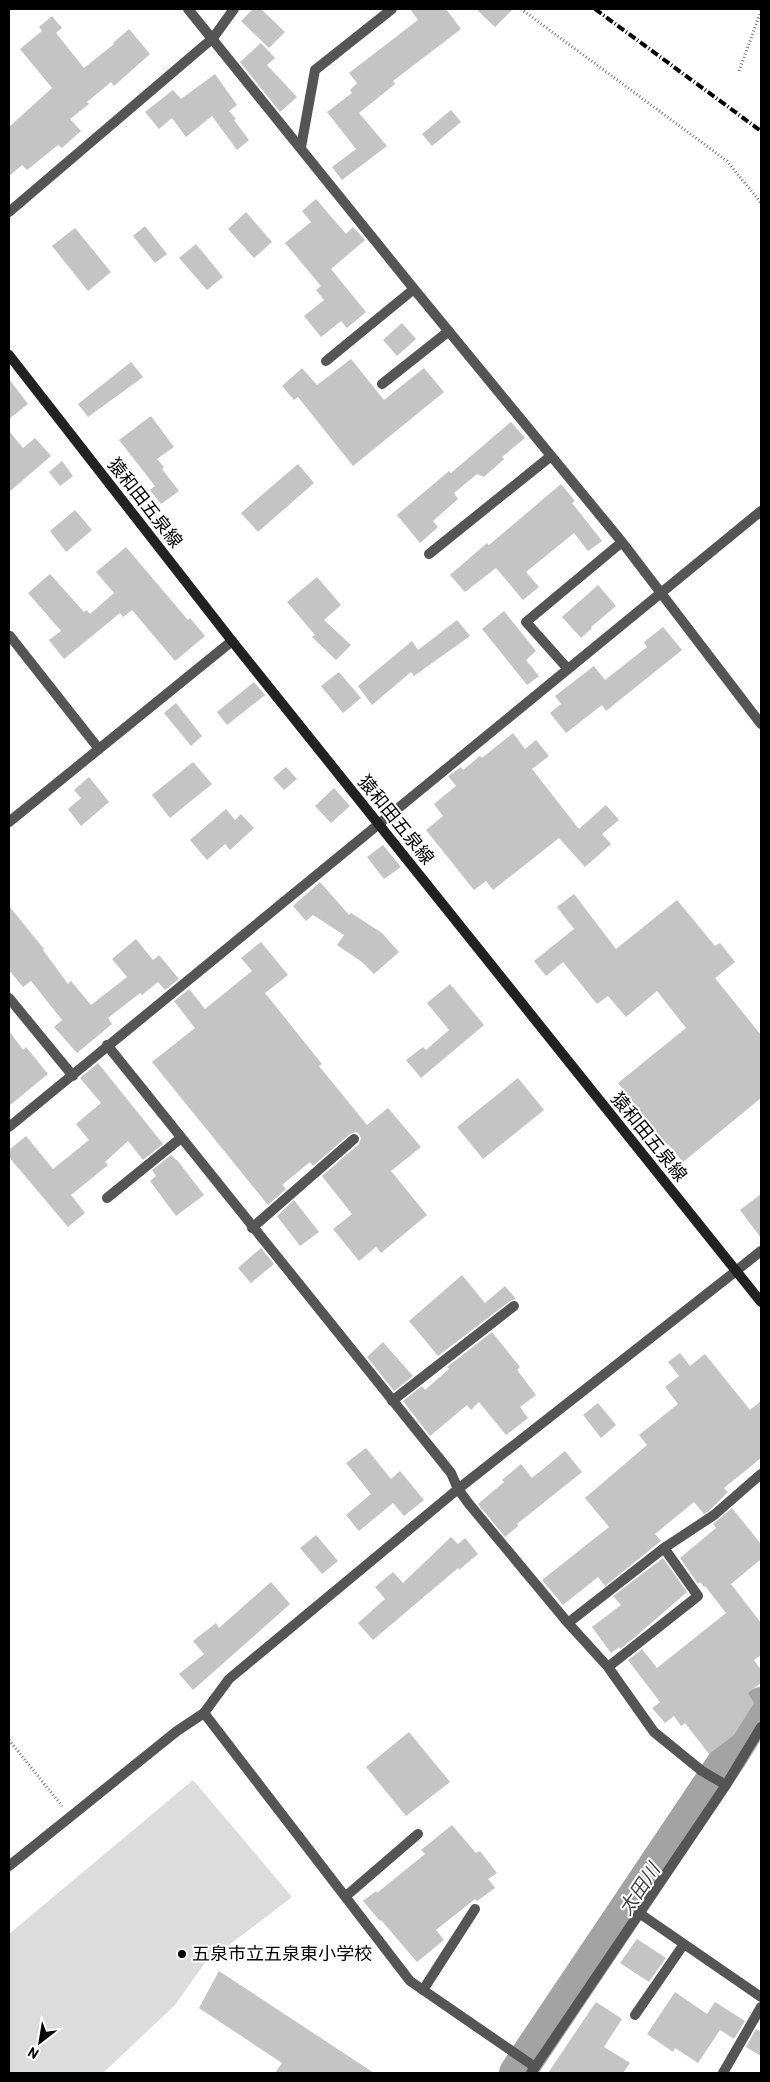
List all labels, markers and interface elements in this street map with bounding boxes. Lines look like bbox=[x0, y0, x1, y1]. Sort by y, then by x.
street label: 猿和田五泉線 bbox=[104, 453, 188, 552]
street label: 猿和田五泉線 bbox=[354, 770, 439, 868]
street label: 猿和田五泉線 bbox=[607, 1087, 692, 1185]
water label: 太田川 bbox=[613, 1857, 665, 1919]
place label: 五泉市立五泉東小学校 bbox=[192, 1942, 372, 1964]
marker: 五泉市立五泉東小学校 bbox=[176, 1948, 188, 1960]
north arrow bbox=[15, 2017, 65, 2067]
text: N bbox=[25, 2044, 41, 2063]

